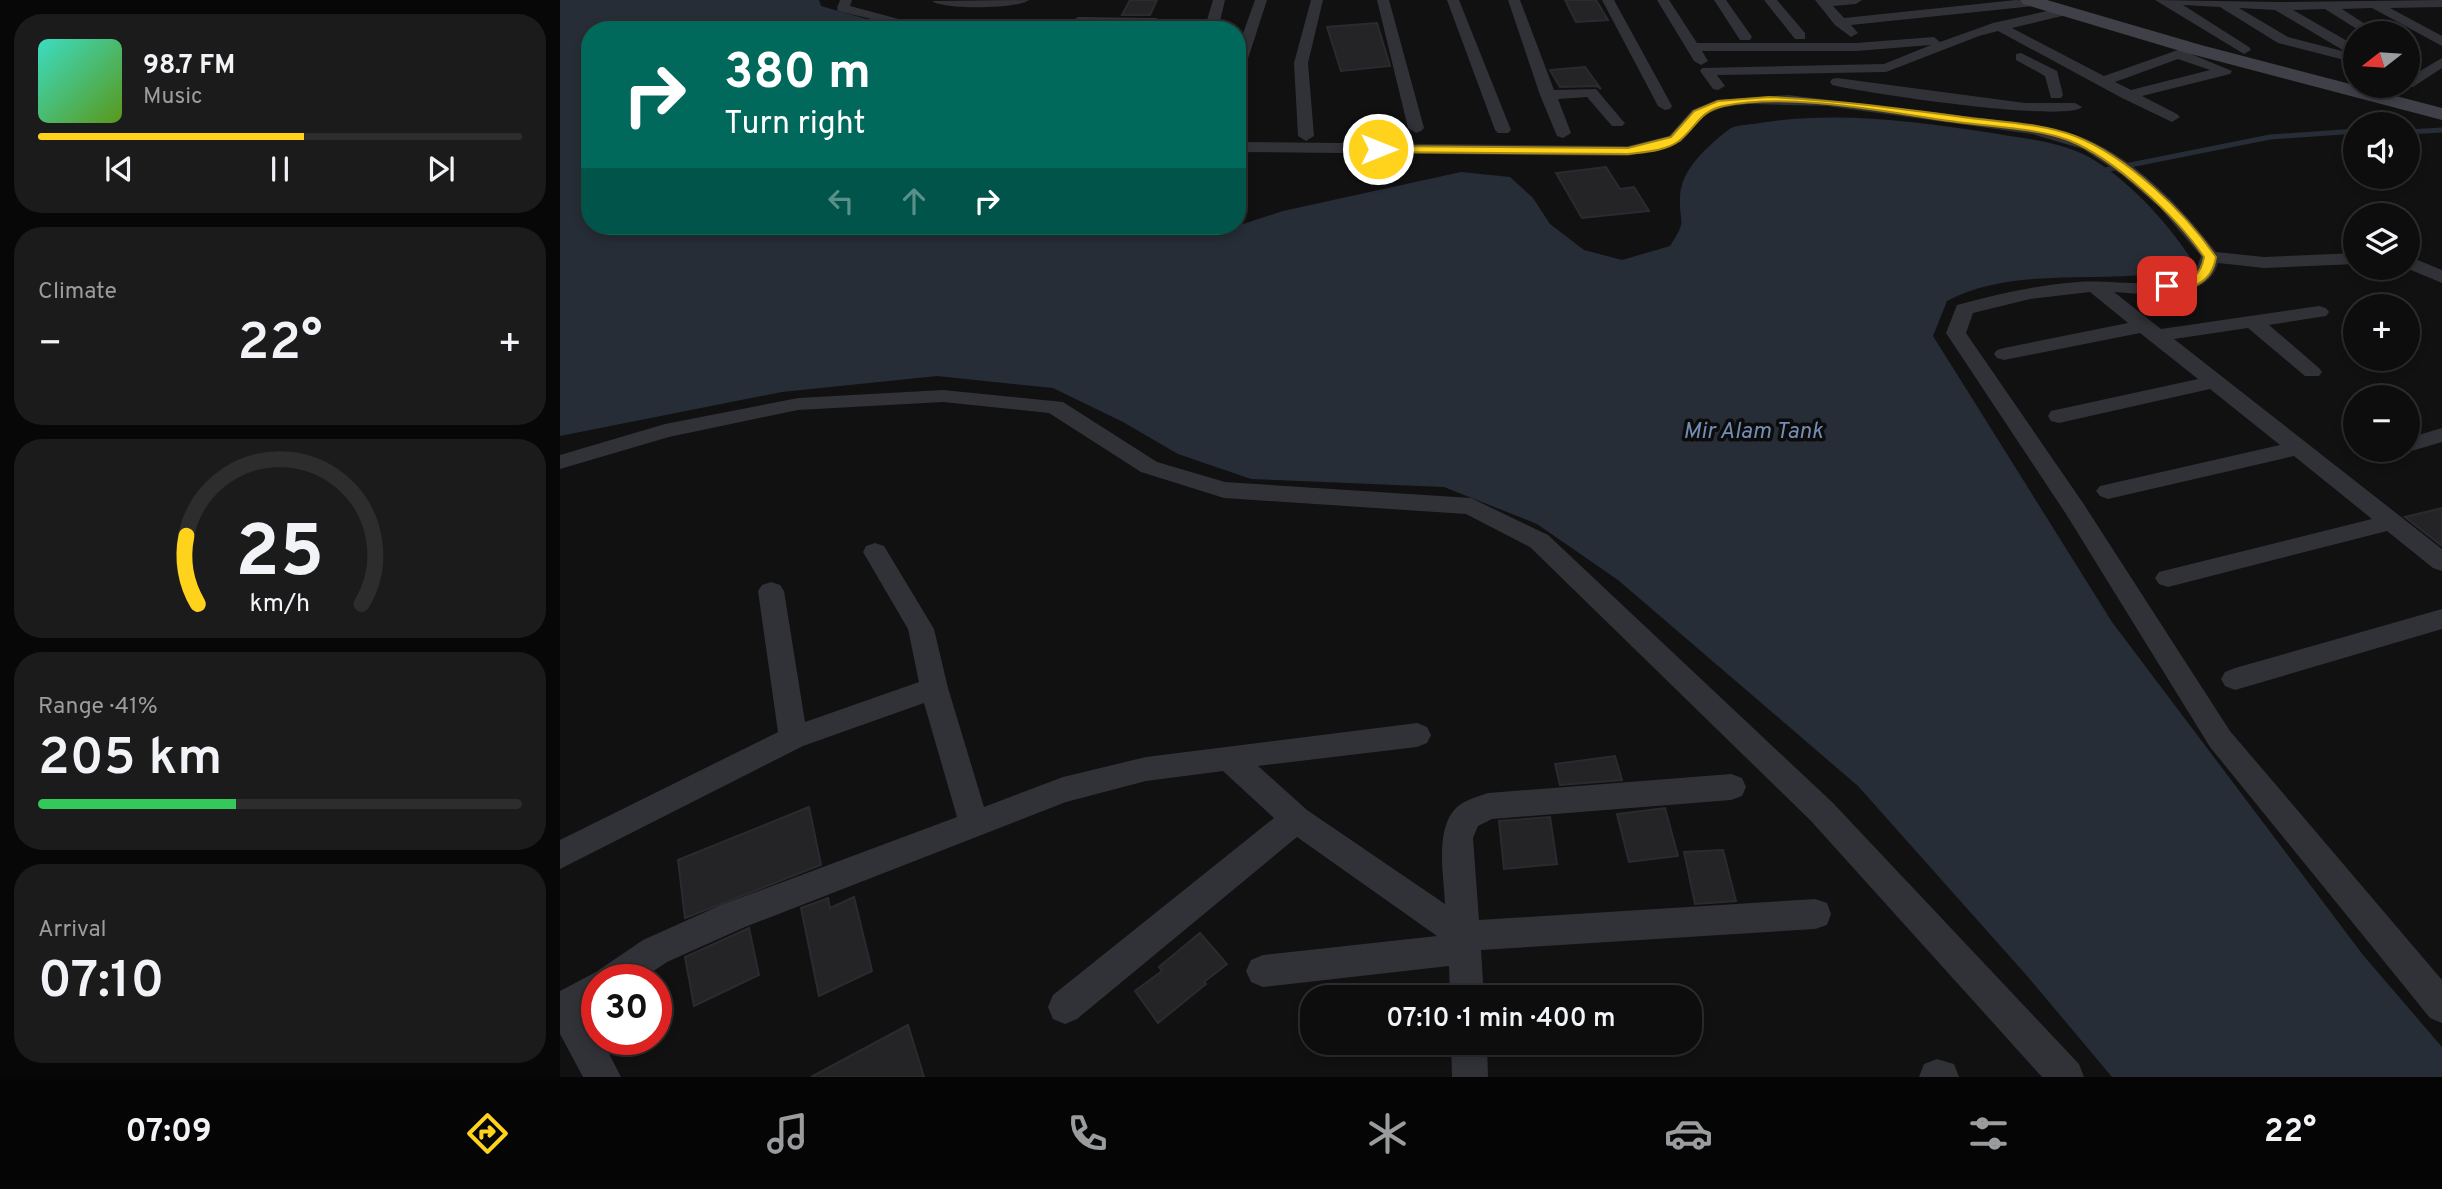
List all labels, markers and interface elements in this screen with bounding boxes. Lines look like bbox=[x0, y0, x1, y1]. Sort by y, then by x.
north arrow bbox=[2343, 21, 2420, 98]
map controls bbox=[2343, 21, 2420, 462]
text: 380 m bbox=[724, 44, 871, 106]
icon: right bbox=[609, 49, 700, 140]
text: 98.7 FM bbox=[143, 50, 235, 83]
text: Music bbox=[143, 83, 203, 112]
text: Turn right bbox=[724, 105, 866, 145]
position arrow bbox=[1341, 112, 1415, 186]
button: sound bbox=[2343, 112, 2420, 189]
icon: previous bbox=[100, 150, 138, 188]
icon: pause bbox=[261, 150, 299, 188]
icon: next bbox=[422, 150, 460, 188]
icon: left bbox=[822, 182, 860, 220]
icon: ahead bbox=[895, 182, 933, 220]
icon: right bbox=[968, 182, 1006, 220]
button: layers bbox=[2343, 203, 2420, 280]
pin bbox=[2137, 256, 2197, 316]
icon: arrive bbox=[2148, 267, 2186, 305]
text: Climate bbox=[38, 278, 117, 307]
button: + bbox=[2343, 294, 2420, 371]
text: 22° bbox=[237, 312, 323, 378]
text: − bbox=[38, 321, 63, 370]
text: + bbox=[497, 321, 522, 370]
button: − bbox=[2343, 385, 2420, 462]
water label: Mir Alam Tank bbox=[1683, 418, 1823, 447]
text: 25 bbox=[236, 511, 325, 603]
text: km/h bbox=[250, 589, 310, 621]
text: Range · 41% bbox=[38, 693, 158, 722]
text: 205 km bbox=[38, 727, 222, 793]
text: Arrival bbox=[38, 916, 107, 945]
text: 07:10 bbox=[38, 950, 164, 1016]
speed limit sign: 30 bbox=[581, 964, 672, 1055]
text: 07:10 · 1 min · 400 m bbox=[1386, 1003, 1616, 1036]
icon: directions bbox=[463, 1109, 512, 1158]
icon: music bbox=[763, 1109, 812, 1158]
icon: phone bbox=[1063, 1109, 1112, 1158]
icon: climate bbox=[1363, 1109, 1412, 1158]
icon: car bbox=[1664, 1109, 1713, 1158]
icon: filters bbox=[1964, 1109, 2013, 1158]
text: 07:09 bbox=[126, 1113, 212, 1153]
text: 22° bbox=[2264, 1113, 2316, 1153]

